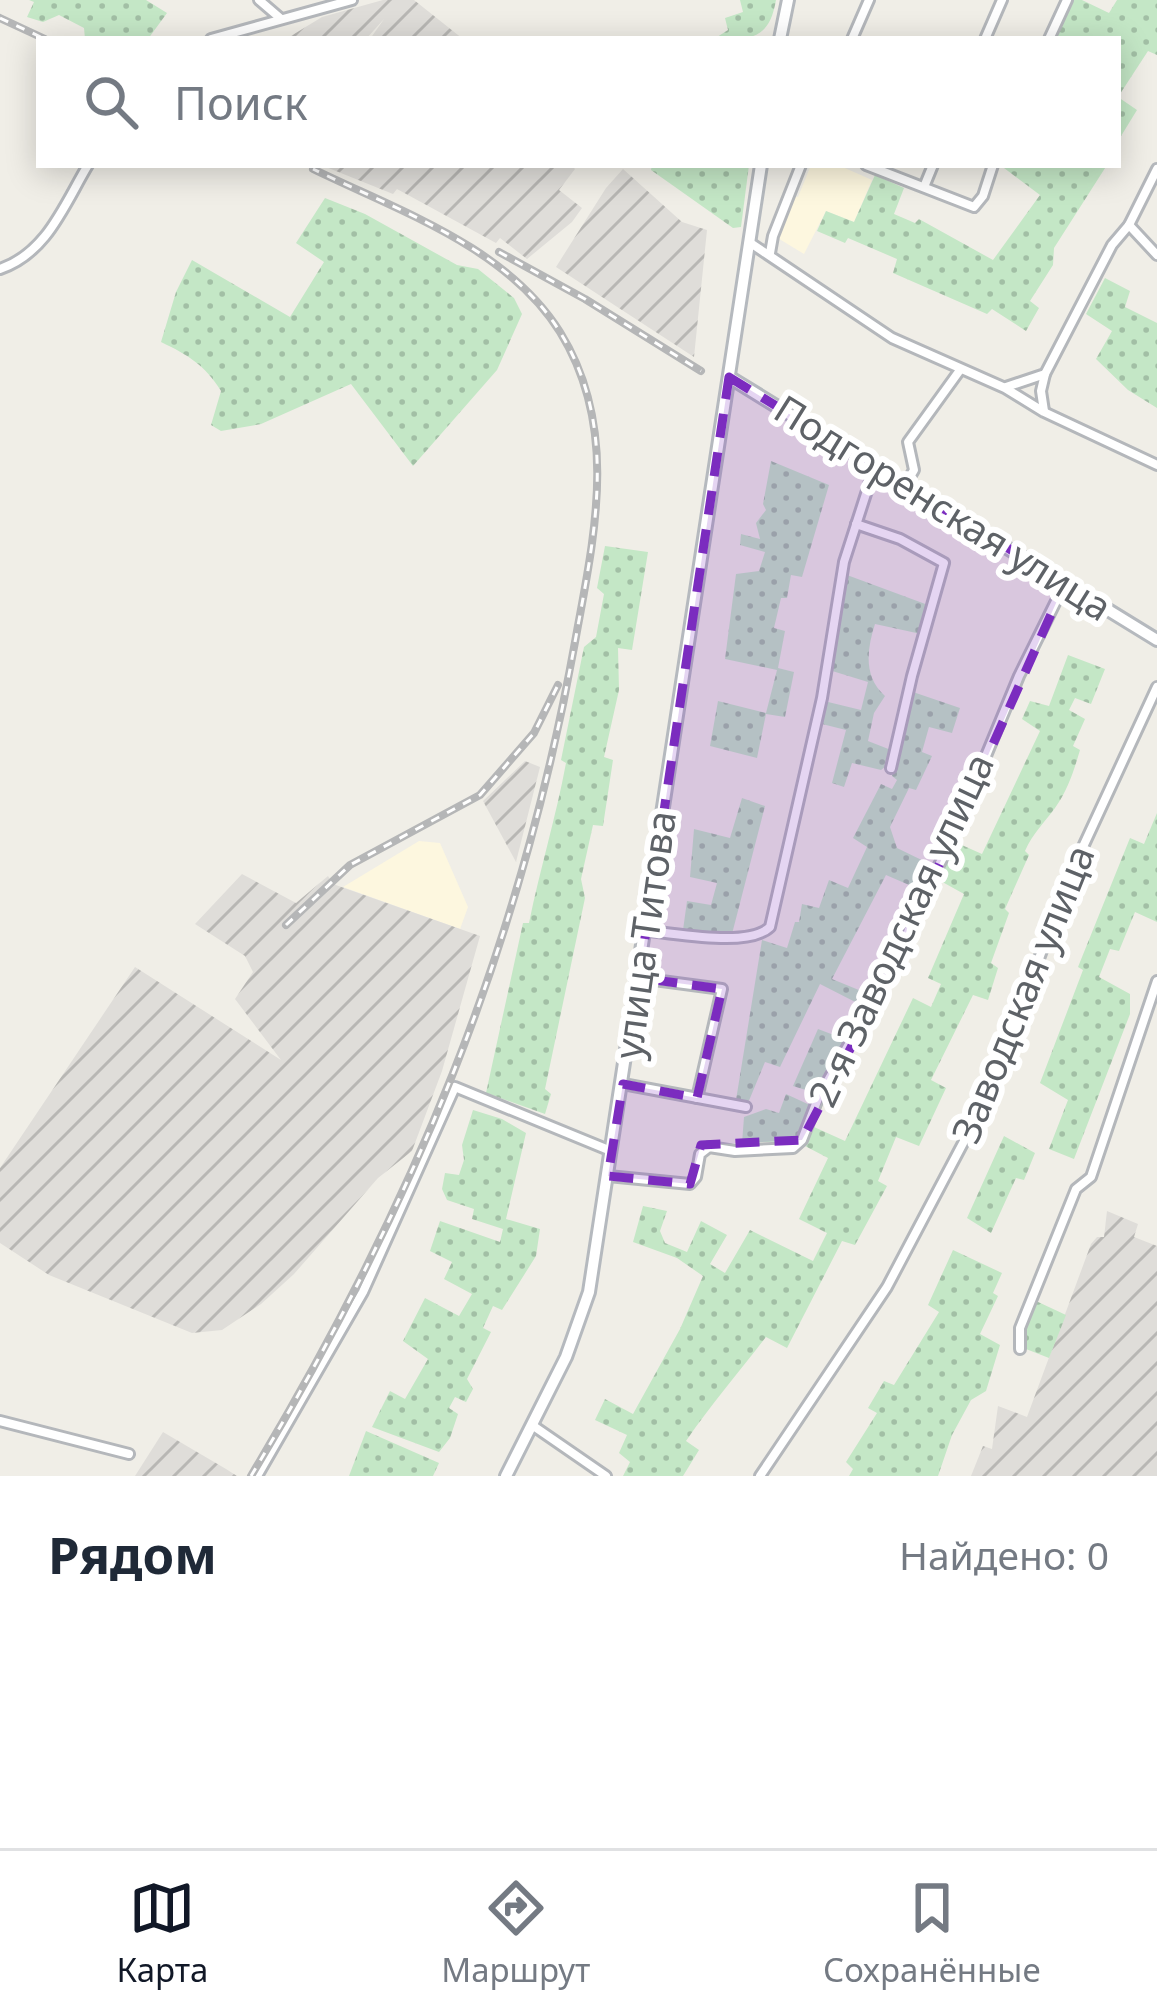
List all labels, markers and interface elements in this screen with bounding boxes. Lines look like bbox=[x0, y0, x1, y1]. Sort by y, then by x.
search box bbox=[36, 36, 1121, 168]
icon: search bbox=[78, 69, 144, 135]
text: Поиск bbox=[174, 72, 308, 133]
street label: Подгоренская улица bbox=[765, 381, 1122, 632]
street label: 2-я Заводская улица bbox=[794, 744, 1005, 1115]
street label: улица Титова bbox=[600, 807, 687, 1062]
street label: Заводская улица bbox=[938, 837, 1105, 1150]
text: Рядом bbox=[48, 1519, 217, 1589]
text: Найдено: 0 bbox=[899, 1528, 1109, 1581]
tab: Карта bbox=[116, 1875, 208, 1992]
tab: Маршрут bbox=[441, 1875, 590, 1992]
tab: Сохранённые bbox=[823, 1875, 1041, 1992]

